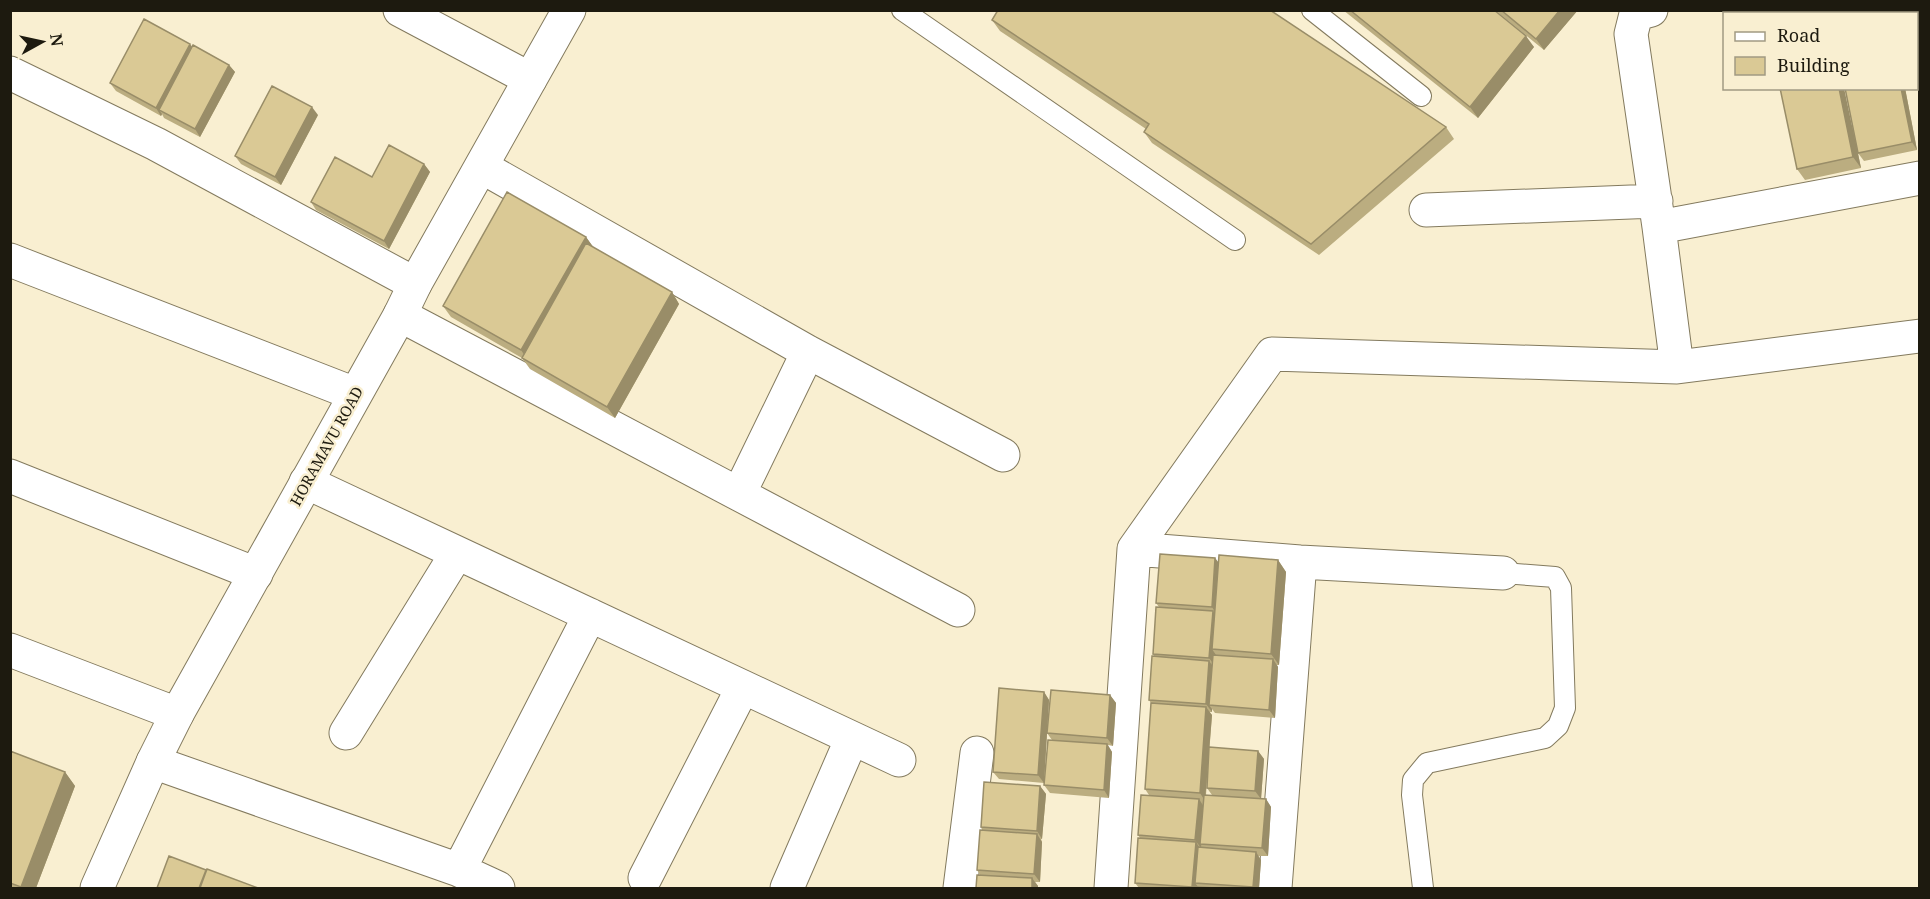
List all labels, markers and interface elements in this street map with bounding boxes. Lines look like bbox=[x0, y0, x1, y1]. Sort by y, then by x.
north arrow bbox=[12, 12, 72, 72]
legend bbox=[1723, 12, 1918, 90]
text: Road bbox=[1777, 23, 1820, 47]
text: N bbox=[45, 32, 69, 48]
text: Building bbox=[1777, 53, 1850, 77]
street label: HORAMAVU ROAD bbox=[285, 383, 367, 509]

